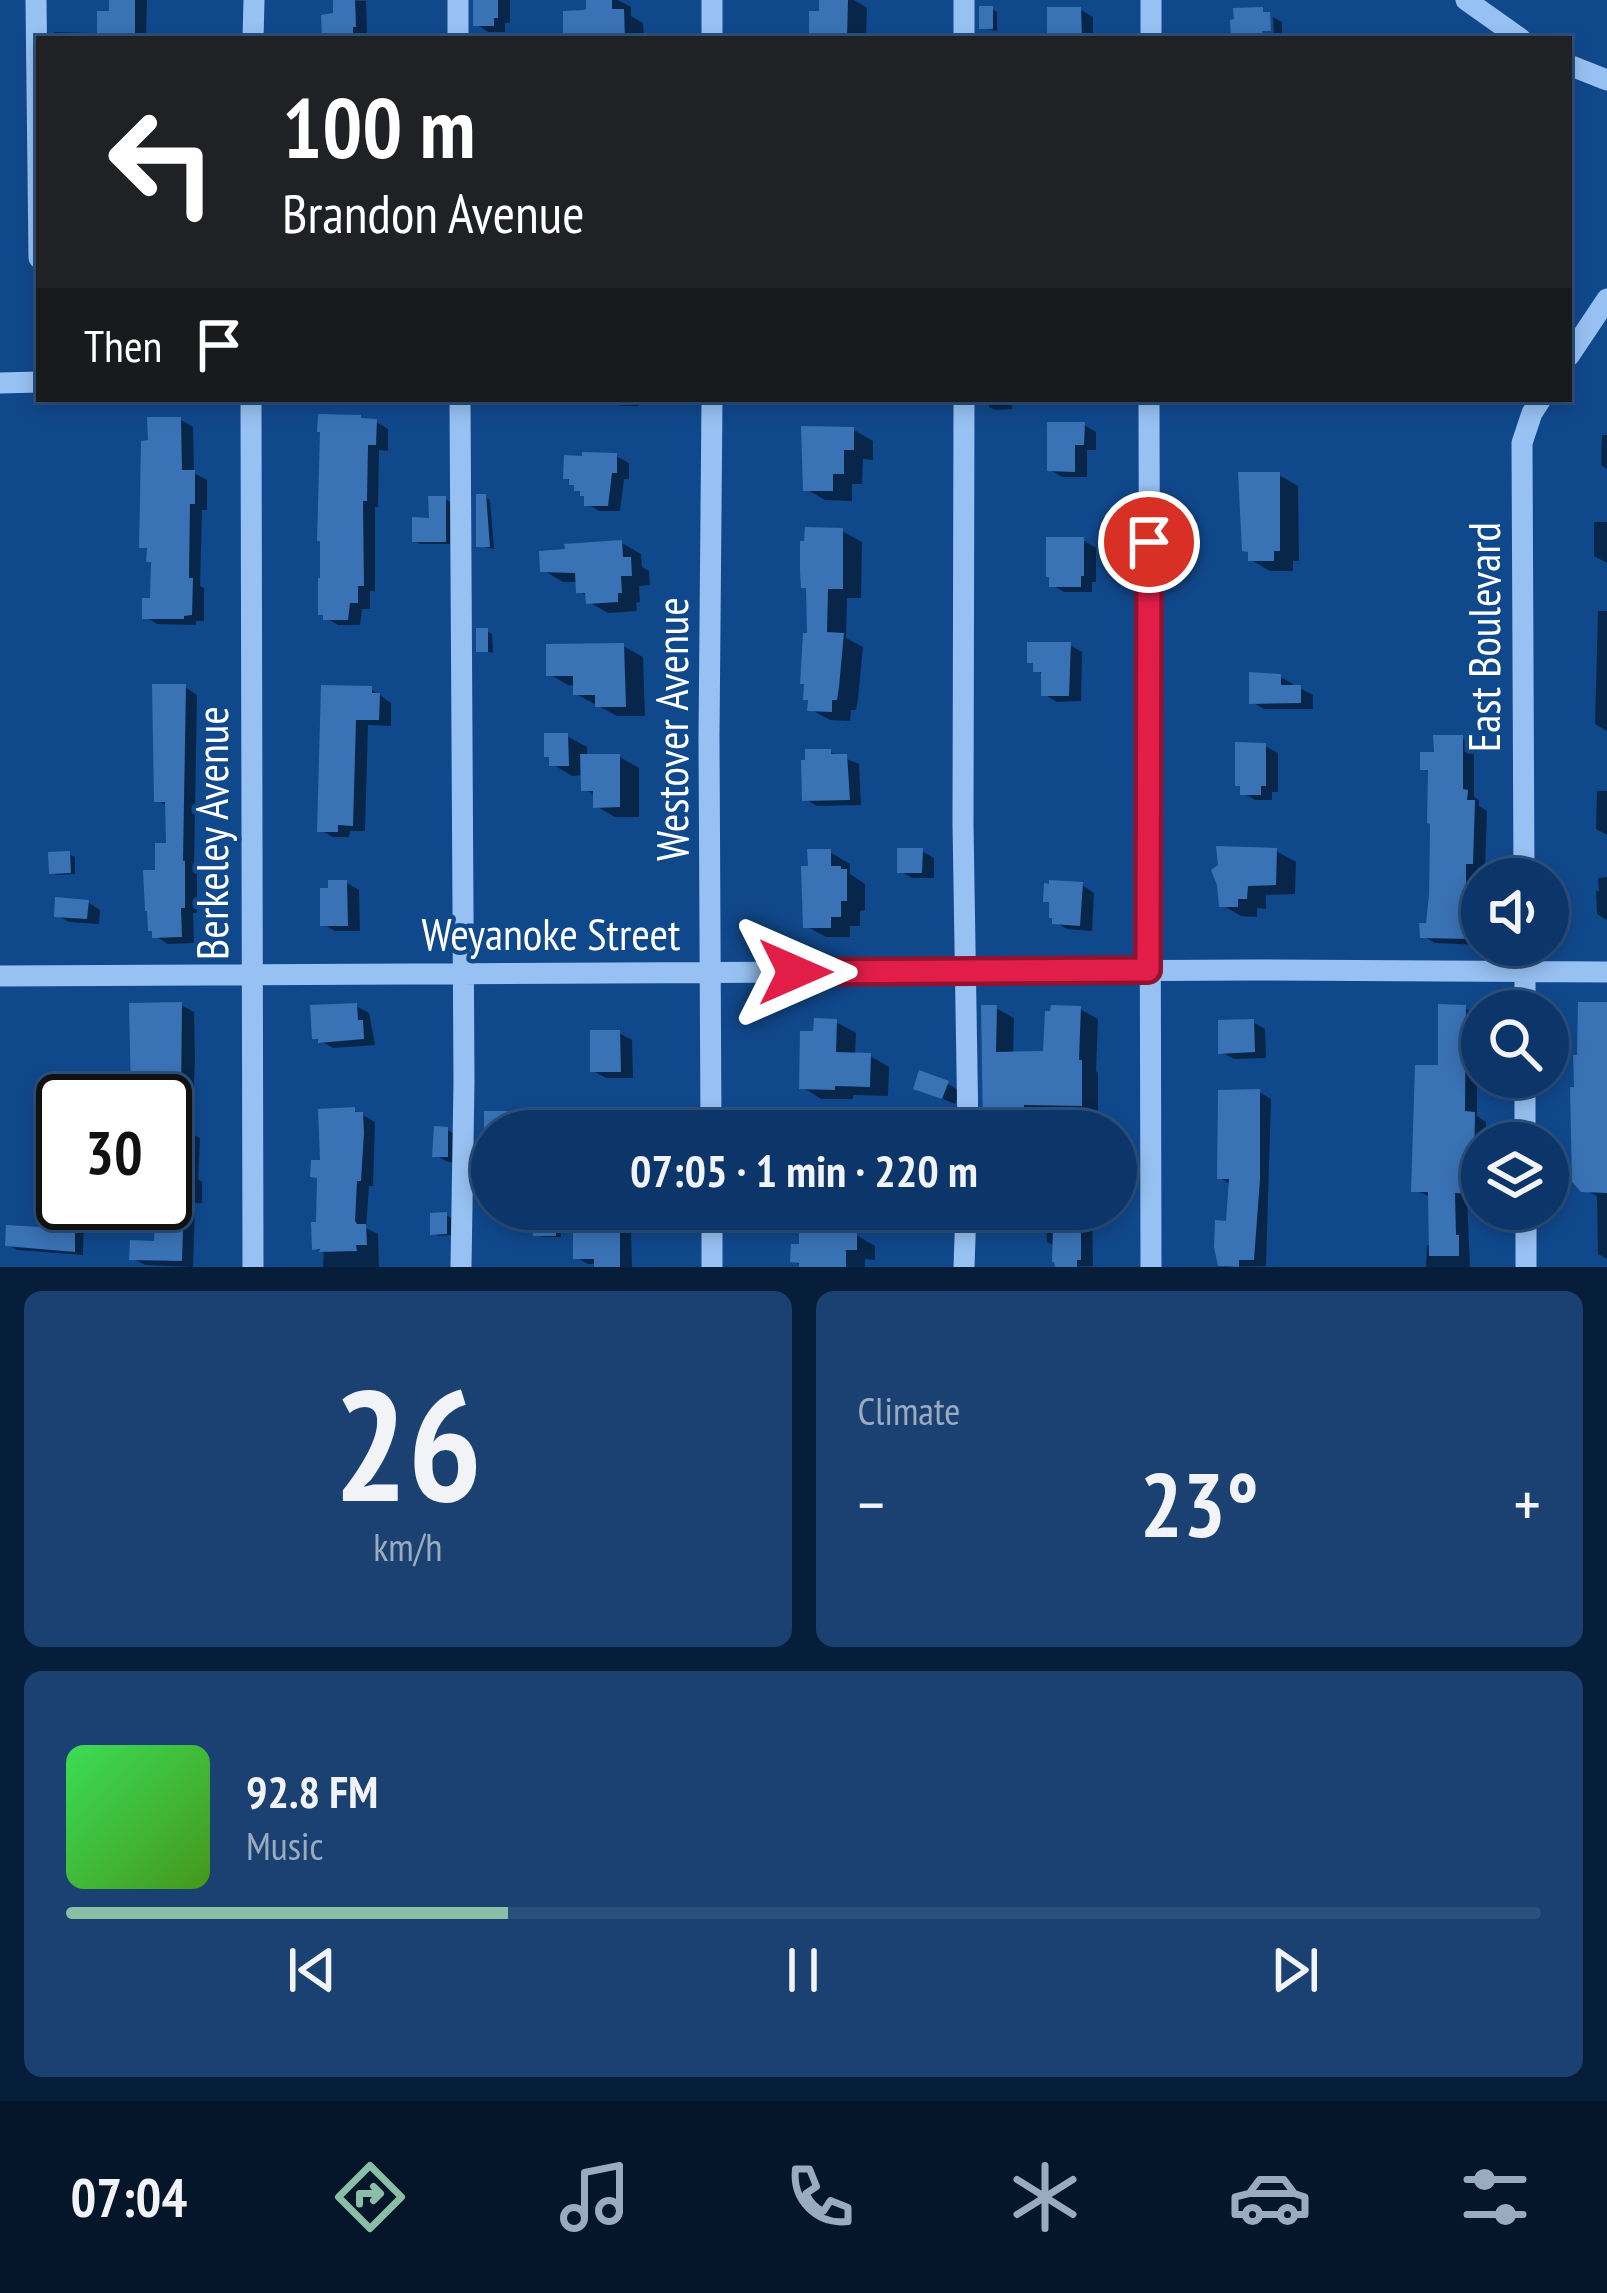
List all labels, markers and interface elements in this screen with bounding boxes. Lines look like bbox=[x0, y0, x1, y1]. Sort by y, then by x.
text: 100 m bbox=[282, 72, 475, 181]
icon: left bbox=[84, 84, 240, 240]
text: Brandon Avenue bbox=[282, 178, 585, 248]
icon: arrive bbox=[186, 312, 252, 378]
text: Then bbox=[84, 316, 162, 374]
pin bbox=[1098, 491, 1200, 593]
icon: arrive bbox=[1116, 509, 1182, 575]
street label: East Boulevard bbox=[1454, 522, 1512, 752]
street label: Westover Avenue bbox=[642, 597, 700, 861]
street label: Berkeley Avenue bbox=[182, 706, 240, 960]
map controls bbox=[1461, 858, 1569, 1230]
button: sound bbox=[1461, 858, 1569, 966]
street label: Weyanoke Street bbox=[422, 904, 681, 962]
position arrow bbox=[732, 909, 858, 1035]
button: search bbox=[1461, 990, 1569, 1098]
speed limit sign: 30 bbox=[36, 1074, 192, 1230]
button: layers bbox=[1461, 1122, 1569, 1230]
text: 07:05 · 1 min · 220 m bbox=[630, 1141, 978, 1199]
text: 26 bbox=[333, 1342, 482, 1544]
text: Climate bbox=[858, 1385, 960, 1436]
text: 23° bbox=[1140, 1445, 1259, 1562]
text: − bbox=[858, 1461, 885, 1546]
text: + bbox=[1514, 1461, 1541, 1546]
text: km/h bbox=[373, 1521, 442, 1572]
text: 92.8 FM bbox=[246, 1762, 378, 1820]
text: Music bbox=[246, 1820, 323, 1871]
icon: previous bbox=[279, 1937, 345, 2003]
icon: pause bbox=[770, 1937, 836, 2003]
icon: next bbox=[1262, 1937, 1328, 2003]
icon: directions bbox=[328, 2155, 412, 2239]
icon: music bbox=[553, 2155, 637, 2239]
icon: phone bbox=[778, 2155, 862, 2239]
icon: climate bbox=[1003, 2155, 1087, 2239]
icon: car bbox=[1228, 2155, 1312, 2239]
icon: filters bbox=[1453, 2155, 1537, 2239]
text: 07:04 bbox=[70, 2162, 187, 2232]

